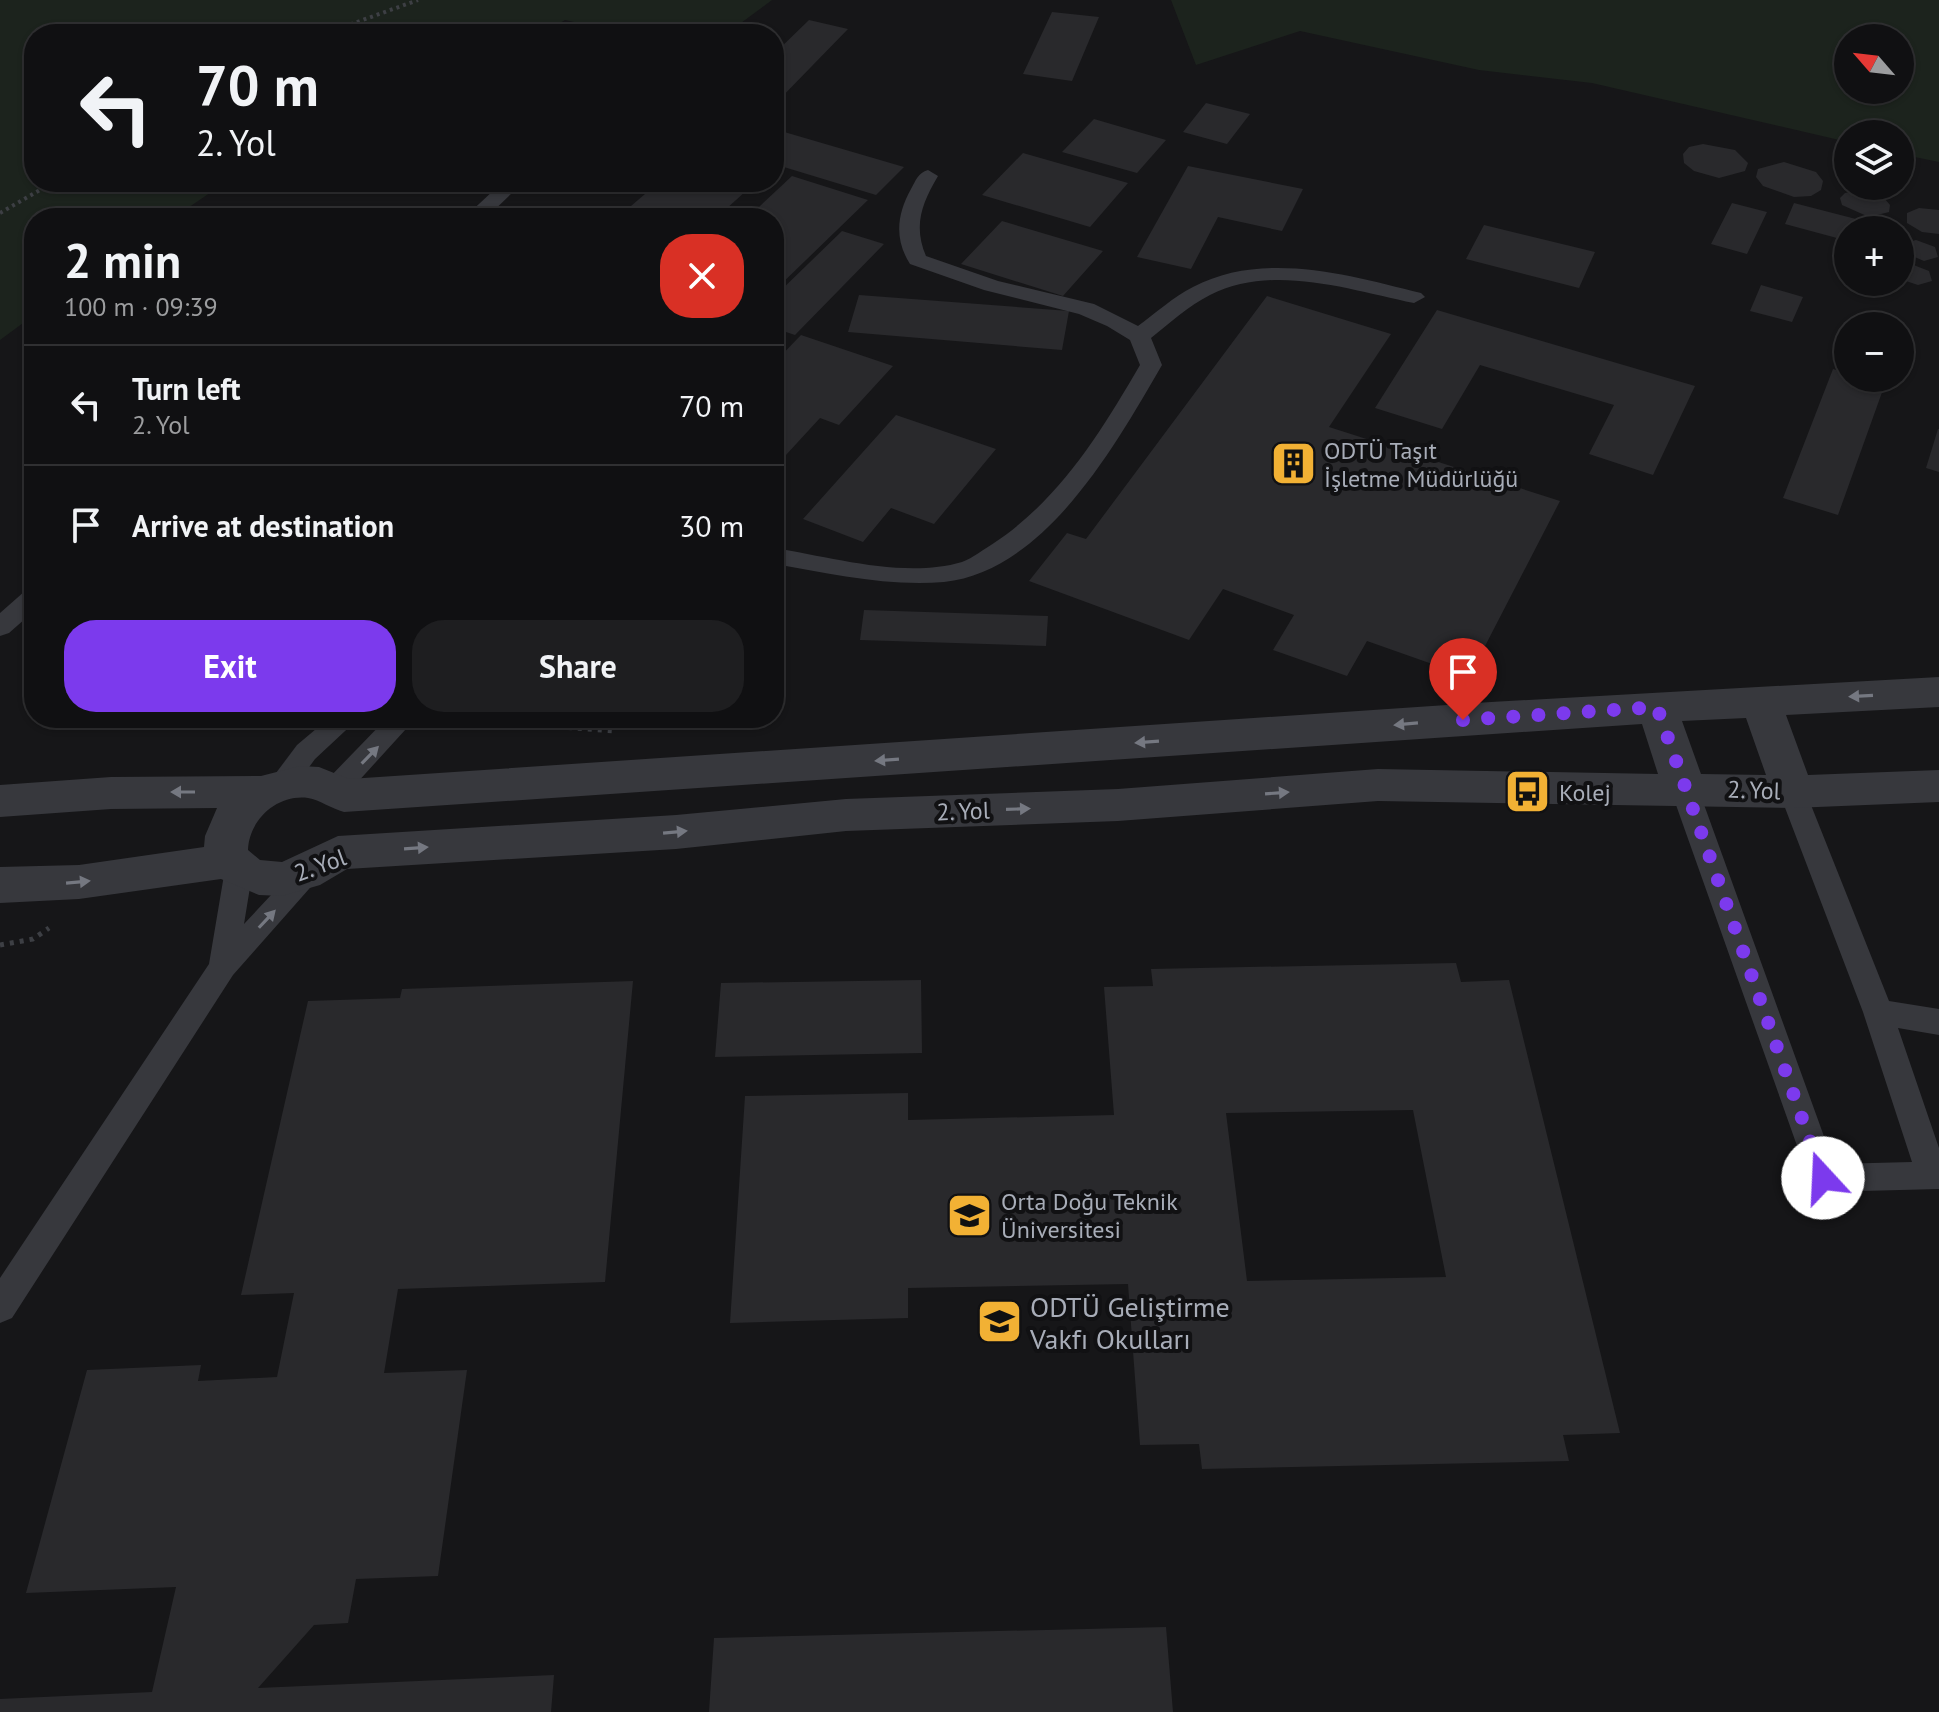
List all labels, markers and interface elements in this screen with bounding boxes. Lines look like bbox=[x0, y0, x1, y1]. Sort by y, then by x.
north arrow bbox=[1834, 24, 1914, 104]
map controls bbox=[1834, 24, 1914, 392]
text: 70 m bbox=[196, 49, 319, 121]
icon: left bbox=[64, 56, 168, 160]
text: 2. Yol bbox=[196, 119, 276, 166]
button: layers bbox=[1834, 120, 1914, 200]
button: + bbox=[1834, 216, 1914, 296]
text: 2 min bbox=[64, 229, 181, 291]
button: close bbox=[660, 234, 744, 318]
text: 100 m · 09:39 bbox=[64, 290, 218, 323]
button: − bbox=[1834, 312, 1914, 392]
text: Turn left bbox=[132, 369, 240, 408]
icon: left bbox=[64, 383, 108, 427]
text: 70 m bbox=[679, 386, 744, 425]
text: 2. Yol bbox=[132, 408, 190, 441]
place label: ODTÜ Taşıt İşletme Müdürlüğü bbox=[1324, 435, 1518, 494]
building icon: ODTÜ Taşıt İşletme Müdürlüğü bbox=[1269, 440, 1317, 488]
icon: arrive bbox=[64, 503, 108, 547]
text: Arrive at destination bbox=[132, 506, 394, 545]
text: 30 m bbox=[679, 506, 744, 545]
button: Exit bbox=[64, 620, 396, 712]
button: Share bbox=[412, 620, 744, 712]
pin bbox=[1429, 638, 1497, 720]
icon: arrive bbox=[1441, 650, 1485, 694]
one-way arrow bbox=[1848, 689, 1873, 702]
one-way arrow bbox=[1393, 718, 1418, 731]
one-way arrow bbox=[1134, 736, 1159, 749]
one-way arrow bbox=[360, 746, 379, 765]
one-way arrow bbox=[874, 753, 899, 766]
bus stop icon: Kolej bbox=[1504, 768, 1552, 816]
street label: 2. Yol bbox=[1727, 774, 1781, 806]
place label: Kolej bbox=[1559, 777, 1611, 808]
one-way arrow bbox=[170, 786, 195, 798]
one-way arrow bbox=[1265, 786, 1290, 799]
street label: 2. Yol bbox=[936, 795, 990, 827]
one-way arrow bbox=[1006, 802, 1031, 815]
one-way arrow bbox=[663, 825, 688, 838]
street label: 2. Yol bbox=[290, 841, 350, 889]
one-way arrow bbox=[403, 841, 428, 854]
one-way arrow bbox=[66, 875, 91, 888]
one-way arrow bbox=[257, 910, 275, 929]
position arrow bbox=[1781, 1136, 1865, 1220]
place label: Orta Doğu Teknik Üniversitesi bbox=[1001, 1186, 1178, 1245]
school or university icon: Orta Doğu Teknik Üniversitesi bbox=[946, 1191, 994, 1239]
place label: ODTÜ Geliştirme Vakfı Okulları bbox=[1029, 1288, 1230, 1357]
school or university icon: ODTÜ Geliştirme Vakfı Okulları bbox=[975, 1298, 1023, 1346]

